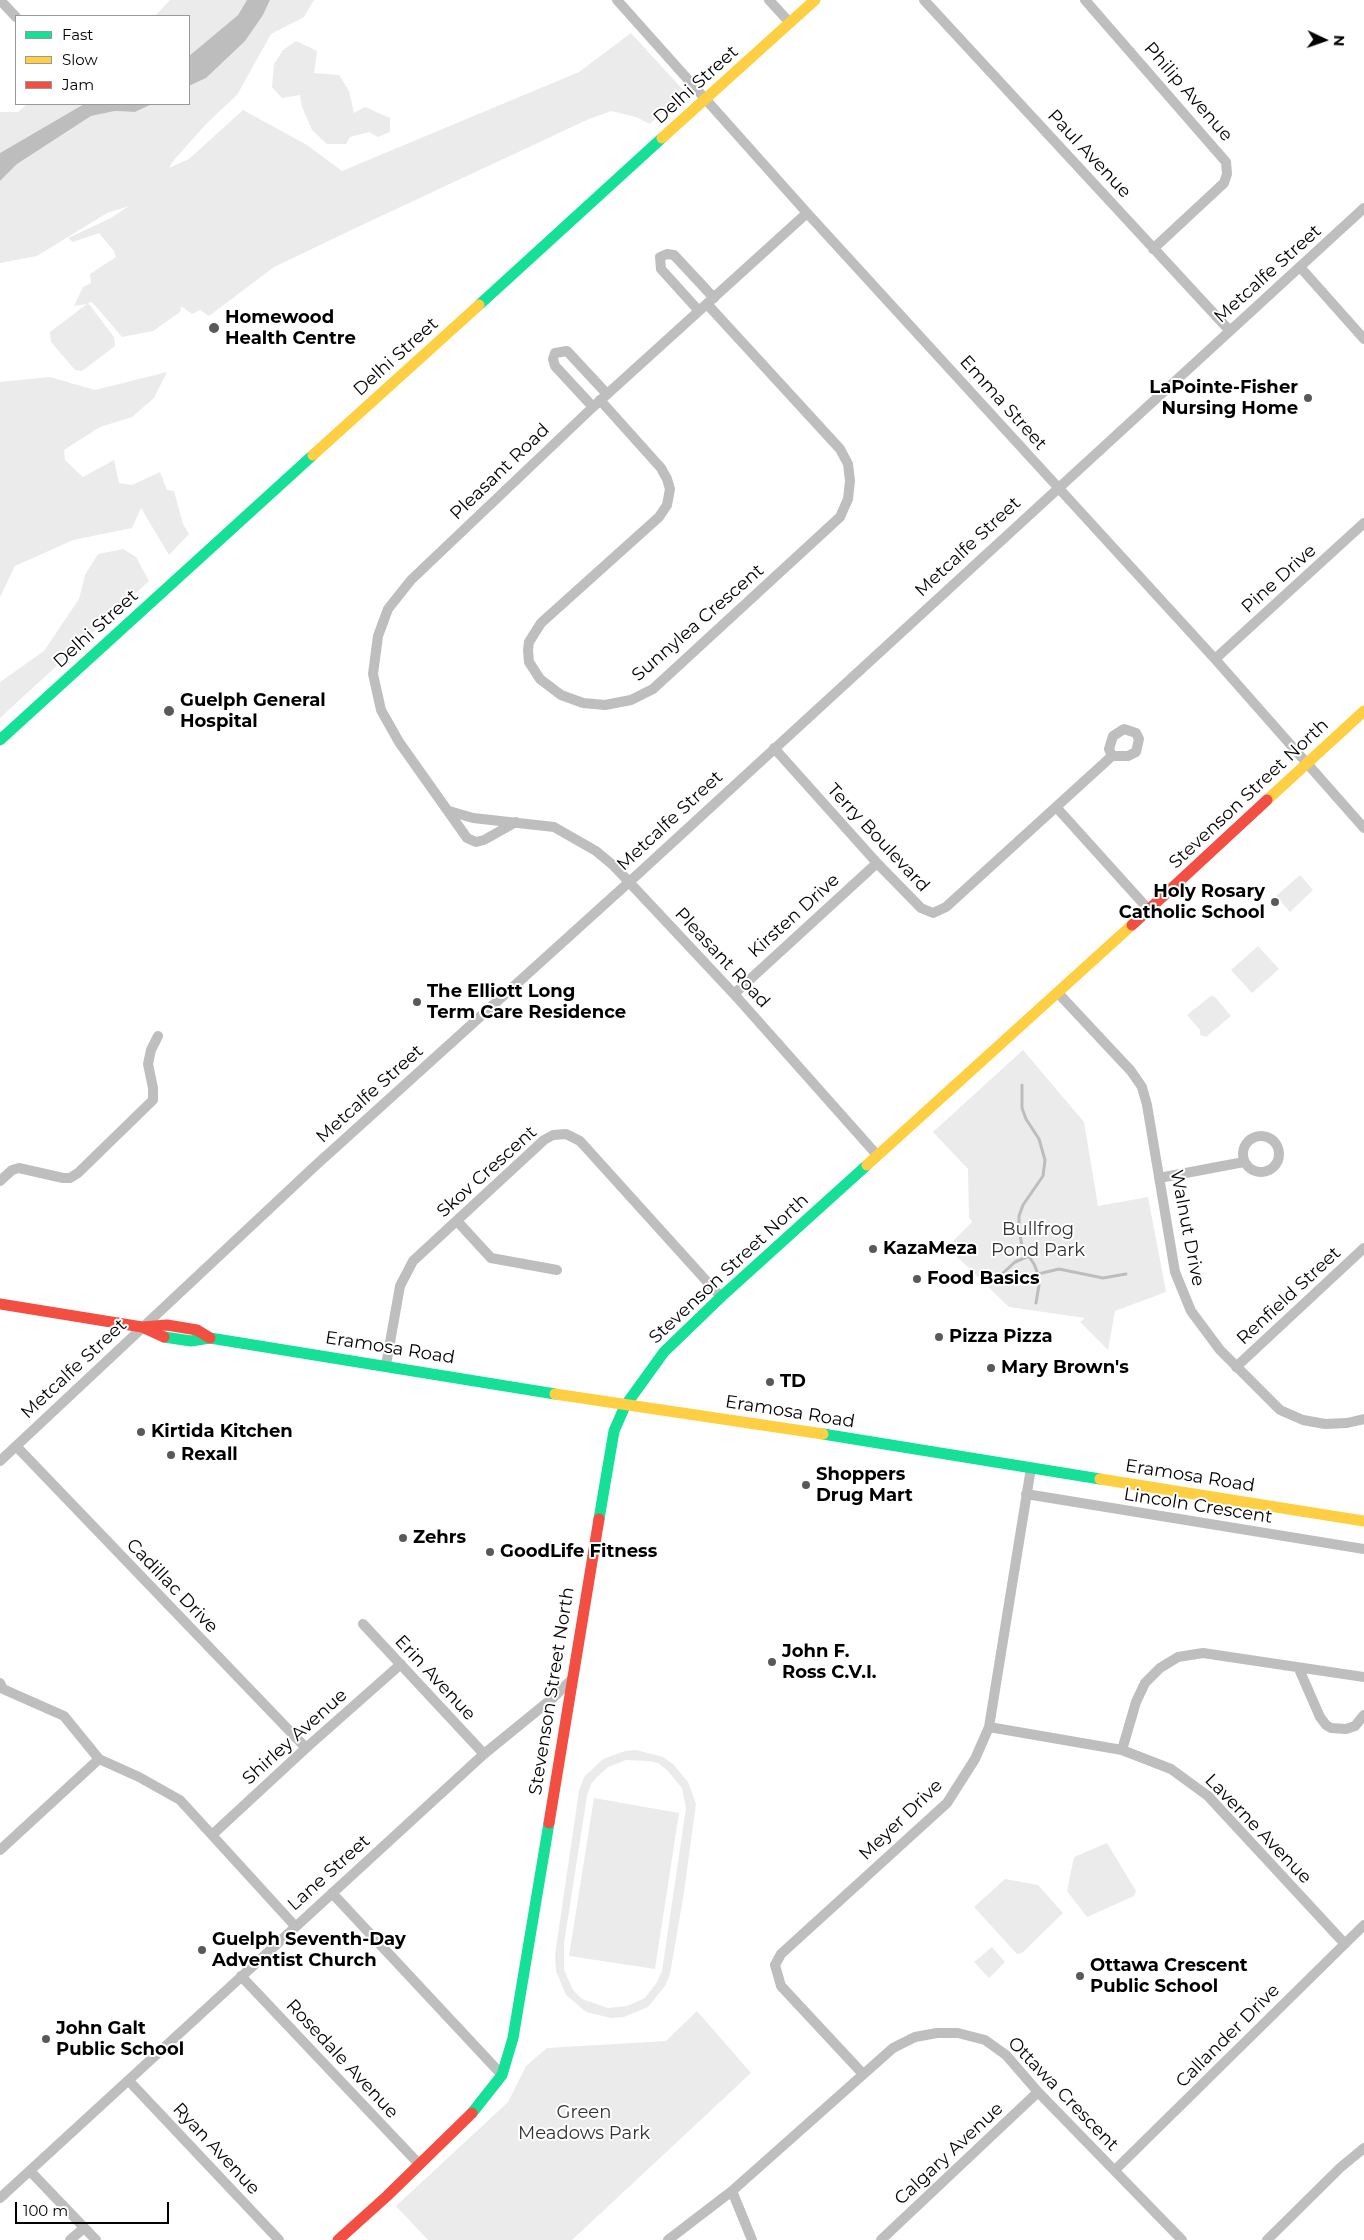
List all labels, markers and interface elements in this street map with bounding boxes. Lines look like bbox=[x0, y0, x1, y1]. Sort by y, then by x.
legend bbox=[15, 15, 190, 105]
north arrow bbox=[1299, 15, 1349, 65]
text: Fast bbox=[62, 25, 93, 44]
text: N bbox=[1330, 35, 1348, 47]
street label: Philip Avenue bbox=[1139, 38, 1237, 146]
street label: Delhi Street bbox=[649, 41, 743, 129]
text: Slow bbox=[62, 50, 98, 69]
text: Jam bbox=[62, 75, 94, 94]
street label: Paul Avenue bbox=[1043, 105, 1135, 203]
street label: Metcalfe Street bbox=[1210, 220, 1326, 328]
place label: Homewood Health Centre bbox=[225, 307, 356, 350]
street label: Delhi Street bbox=[349, 313, 443, 401]
marker: Homewood Health Centre bbox=[207, 321, 221, 335]
street label: Emma Street bbox=[955, 351, 1051, 455]
place label: LaPointe-Fisher Nursing Home bbox=[1149, 377, 1298, 419]
marker: LaPointe-Fisher Nursing Home bbox=[1302, 392, 1314, 404]
street label: Pleasant Road bbox=[446, 419, 554, 525]
street label: Metcalfe Street bbox=[911, 493, 1025, 601]
street label: Pine Drive bbox=[1237, 540, 1321, 618]
street label: Sunnylea Crescent bbox=[628, 560, 768, 686]
street label: Delhi Street bbox=[49, 585, 143, 673]
place label: Guelph General Hospital bbox=[180, 690, 326, 732]
marker: Guelph General Hospital bbox=[162, 704, 176, 718]
street label: Stevenson Street North bbox=[1165, 714, 1333, 874]
street label: Metcalfe Street bbox=[613, 767, 727, 875]
street label: Terry Boulevard bbox=[822, 779, 934, 897]
street label: Kirsten Drive bbox=[744, 869, 844, 963]
place label: Holy Rosary Catholic School bbox=[1119, 881, 1265, 924]
marker: Holy Rosary Catholic School bbox=[1269, 896, 1281, 908]
street label: Pleasant Road bbox=[670, 903, 774, 1013]
place label: The Elliott Long Term Care Residence bbox=[427, 981, 626, 1024]
marker: The Elliott Long Term Care Residence bbox=[411, 996, 423, 1008]
street label: Metcalfe Street bbox=[312, 1040, 428, 1148]
street label: Skov Crescent bbox=[433, 1122, 541, 1222]
street label: Walnut Drive bbox=[1165, 1168, 1209, 1288]
street label: Stevenson Street North bbox=[645, 1189, 813, 1349]
park label: Bullfrog Pond Park bbox=[991, 1219, 1085, 1262]
place label: KazaMeza bbox=[883, 1238, 977, 1260]
street label: Renfield Street bbox=[1233, 1242, 1345, 1350]
marker: KazaMeza bbox=[867, 1243, 879, 1255]
place label: Food Basics bbox=[927, 1268, 1039, 1290]
marker: Food Basics bbox=[911, 1273, 923, 1285]
street label: Metcalfe Street bbox=[17, 1315, 131, 1423]
place label: Pizza Pizza bbox=[949, 1326, 1053, 1348]
street label: Eramosa Road bbox=[324, 1327, 456, 1369]
marker: Pizza Pizza bbox=[933, 1331, 945, 1343]
place label: Mary Brown's bbox=[1001, 1357, 1129, 1379]
marker: Mary Brown's bbox=[985, 1362, 997, 1374]
place label: TD bbox=[780, 1371, 806, 1393]
marker: TD bbox=[764, 1376, 776, 1388]
street label: Eramosa Road bbox=[724, 1391, 856, 1433]
place label: Kirtida Kitchen bbox=[151, 1421, 293, 1443]
marker: Kirtida Kitchen bbox=[135, 1426, 147, 1438]
place label: Rexall bbox=[181, 1444, 238, 1466]
marker: Rexall bbox=[165, 1449, 177, 1461]
street label: Eramosa Road bbox=[1124, 1455, 1256, 1497]
place label: Shoppers Drug Mart bbox=[816, 1464, 913, 1506]
marker: Shoppers Drug Mart bbox=[800, 1479, 812, 1491]
street label: Lincoln Crescent bbox=[1122, 1484, 1274, 1528]
place label: Zehrs bbox=[413, 1527, 466, 1549]
marker: Zehrs bbox=[397, 1532, 409, 1544]
street label: Cadillac Drive bbox=[122, 1534, 222, 1638]
place label: GoodLife Fitness bbox=[500, 1541, 657, 1563]
marker: GoodLife Fitness bbox=[484, 1546, 496, 1558]
street label: Stevenson Street North bbox=[525, 1585, 579, 1797]
street label: Erin Avenue bbox=[390, 1631, 480, 1725]
place label: John F. Ross C.V.I. bbox=[782, 1641, 877, 1684]
marker: John F. Ross C.V.I. bbox=[766, 1656, 778, 1668]
street label: Shirley Avenue bbox=[238, 1684, 352, 1790]
street label: Laverne Avenue bbox=[1200, 1770, 1316, 1888]
street label: Meyer Drive bbox=[855, 1775, 947, 1865]
street label: Lane Street bbox=[283, 1830, 375, 1916]
place label: Guelph Seventh-Day Adventist Church bbox=[212, 1929, 406, 1972]
marker: Guelph Seventh-Day Adventist Church bbox=[196, 1944, 208, 1956]
place label: Ottawa Crescent Public School bbox=[1090, 1955, 1248, 1998]
marker: Ottawa Crescent Public School bbox=[1074, 1970, 1086, 1982]
street label: Callander Drive bbox=[1172, 1980, 1284, 2092]
street label: Rosedale Avenue bbox=[281, 1995, 403, 2123]
place label: John Galt Public School bbox=[56, 2018, 184, 2060]
street label: Ottawa Crescent bbox=[1003, 2032, 1123, 2156]
marker: John Galt Public School bbox=[40, 2033, 52, 2045]
street label: Calgary Avenue bbox=[890, 2098, 1008, 2210]
street label: Ryan Avenue bbox=[168, 2099, 264, 2199]
park label: Green Meadows Park bbox=[518, 2102, 650, 2144]
scale bar bbox=[18, 2192, 171, 2224]
text: 100 m bbox=[23, 2201, 68, 2220]

